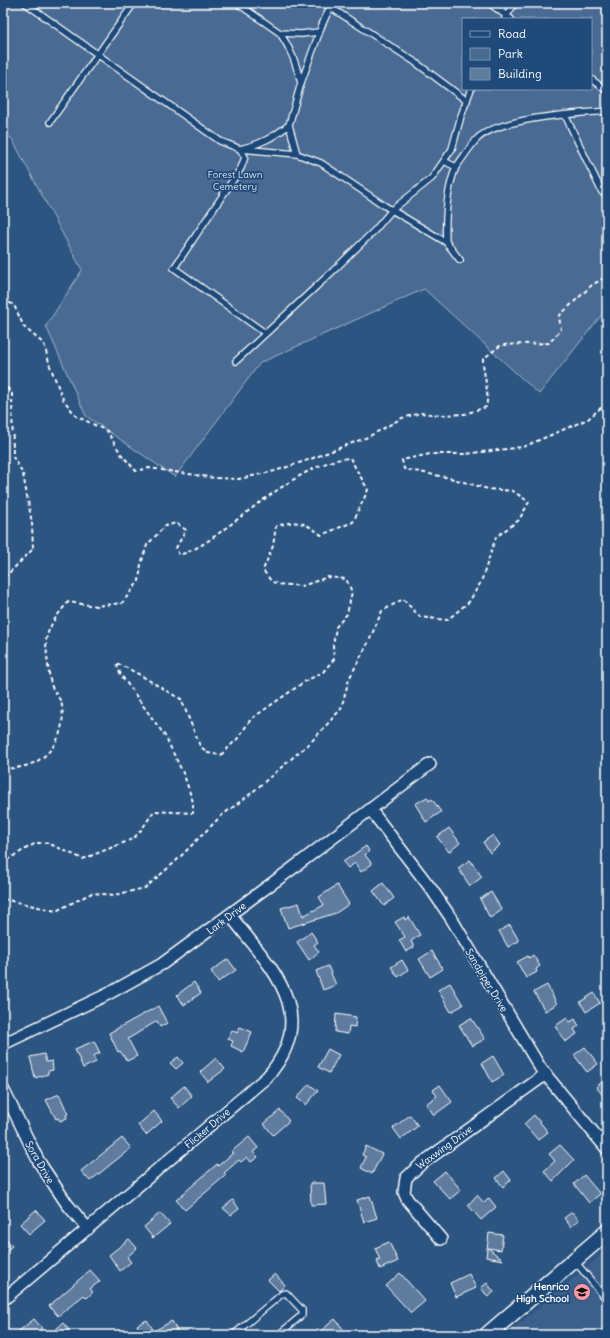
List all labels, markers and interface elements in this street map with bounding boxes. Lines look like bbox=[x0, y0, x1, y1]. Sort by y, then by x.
legend bbox=[462, 18, 592, 90]
text: Road bbox=[498, 26, 526, 41]
text: Park bbox=[498, 46, 523, 61]
text: Building bbox=[498, 66, 542, 81]
park label: Forest Lawn Cemetery bbox=[207, 168, 263, 193]
street label: Lark Drive bbox=[204, 899, 249, 938]
street label: Sandpiper Drive bbox=[462, 946, 511, 1015]
street label: Flicker Drive bbox=[182, 1105, 233, 1151]
street label: Waxwing Drive bbox=[413, 1122, 475, 1172]
street label: Sora Drive bbox=[22, 1139, 57, 1186]
place label: Henrico High School bbox=[516, 1280, 569, 1305]
school or university icon: Henrico High School bbox=[572, 1282, 592, 1302]

